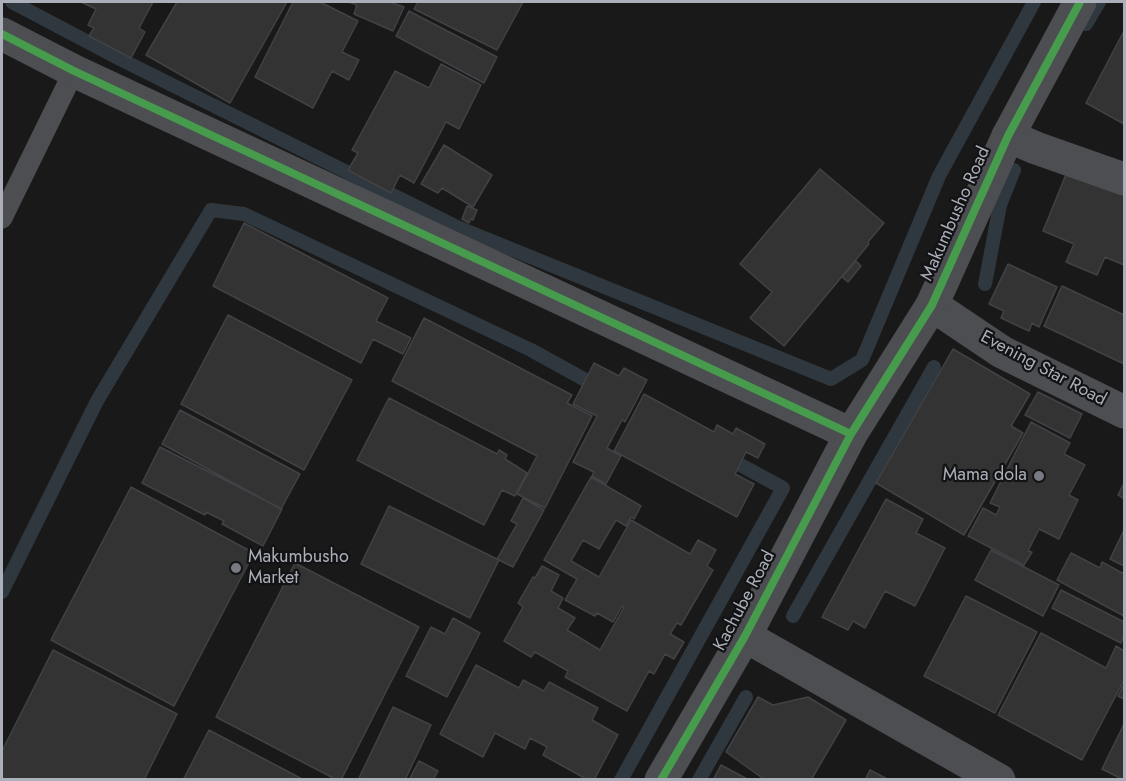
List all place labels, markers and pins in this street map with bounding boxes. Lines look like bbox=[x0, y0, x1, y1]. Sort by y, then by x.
place label: Mama dola bbox=[943, 465, 1027, 487]
marker: Mama dola bbox=[1032, 469, 1046, 483]
place label: Makumbusho Market bbox=[248, 547, 349, 590]
marker: Makumbusho Market bbox=[229, 561, 243, 575]

